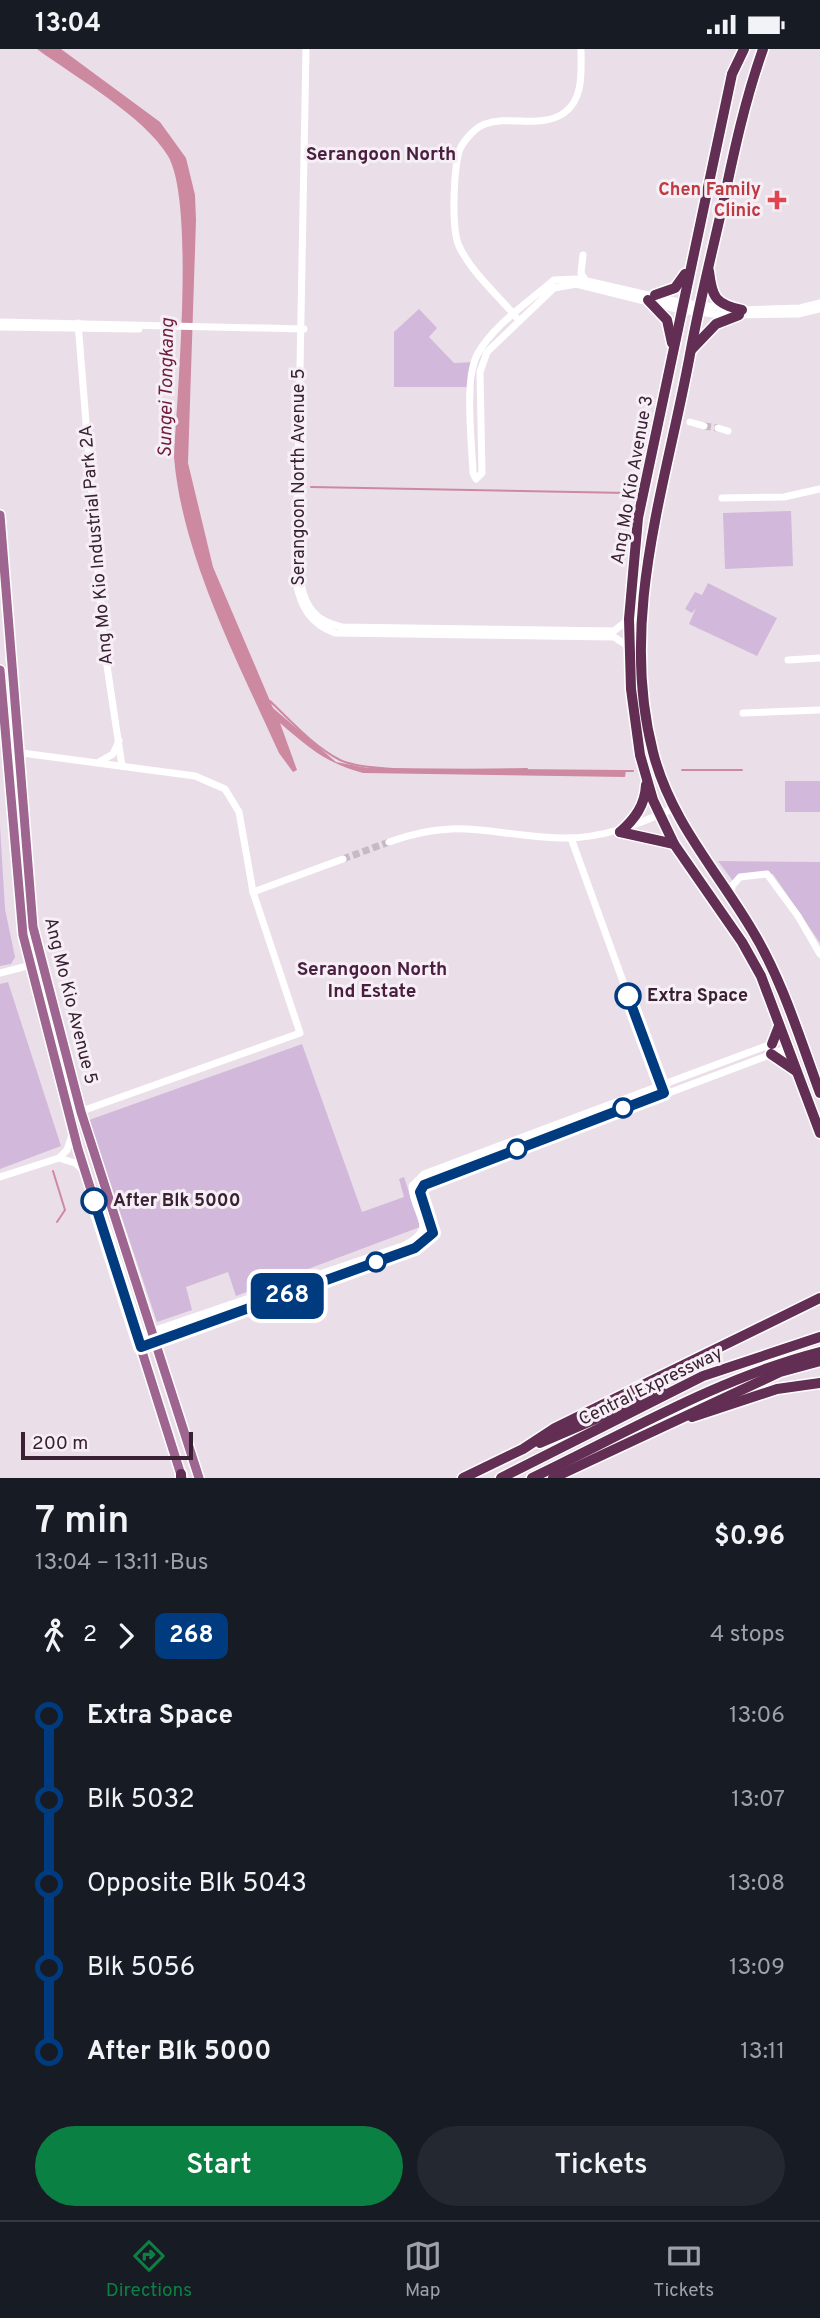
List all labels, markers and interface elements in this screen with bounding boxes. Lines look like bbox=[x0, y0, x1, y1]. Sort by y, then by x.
text: 13:04 bbox=[35, 8, 101, 41]
district label: Serangoon North bbox=[306, 143, 456, 167]
place label: Chen Family Clinic bbox=[658, 179, 761, 223]
marker: Chen Family Clinic bbox=[767, 190, 787, 210]
water label: Sungei Tongkang bbox=[154, 317, 180, 458]
street label: Serangoon North Avenue 5 bbox=[288, 368, 311, 586]
street label: Ang Mo Kio Avenue 3 bbox=[607, 394, 659, 566]
street label: Ang Mo Kio Industrial Park 2A bbox=[75, 424, 119, 666]
street label: Ang Mo Kio Avenue 5 bbox=[38, 915, 102, 1087]
district label: Serangoon North Ind Estate bbox=[297, 958, 447, 1004]
marker: Extra Space bbox=[615, 983, 641, 1009]
place label: Extra Space bbox=[647, 985, 748, 1008]
unlabelled marker bbox=[613, 1098, 633, 1118]
unlabelled marker bbox=[507, 1139, 527, 1159]
marker: After Blk 5000 bbox=[81, 1188, 107, 1214]
place label: After Blk 5000 bbox=[113, 1190, 241, 1213]
unlabelled marker bbox=[366, 1252, 386, 1272]
line badge: 268 bbox=[247, 1273, 327, 1319]
text: 268 bbox=[265, 1281, 309, 1311]
street label: Central Expressway bbox=[575, 1342, 727, 1432]
scale bar bbox=[21, 1429, 192, 1461]
text: 200 m bbox=[32, 1432, 88, 1456]
text: 7 min bbox=[35, 1498, 129, 1547]
text: $0.96 bbox=[714, 1521, 785, 1554]
text: 13:04 – 13:11 · Bus bbox=[35, 1549, 209, 1578]
icon: walk bbox=[35, 1617, 73, 1655]
icon: forward bbox=[107, 1617, 145, 1655]
text: 2 bbox=[83, 1621, 97, 1650]
text: 268 bbox=[169, 1621, 214, 1651]
text: 4 stops bbox=[710, 1621, 785, 1650]
text: Extra Space bbox=[87, 1700, 233, 1733]
text: 13:06 bbox=[729, 1702, 785, 1731]
text: Blk 5032 bbox=[87, 1784, 195, 1817]
text: 13:07 bbox=[731, 1786, 785, 1815]
text: Opposite Blk 5043 bbox=[87, 1868, 307, 1901]
text: 13:08 bbox=[729, 1870, 785, 1899]
text: Blk 5056 bbox=[87, 1952, 195, 1985]
text: 13:09 bbox=[729, 1954, 785, 1983]
text: After Blk 5000 bbox=[87, 2036, 271, 2069]
text: 13:11 bbox=[740, 2038, 785, 2067]
button: Start bbox=[35, 2126, 403, 2206]
button: Tickets bbox=[417, 2126, 785, 2206]
tab: Directions bbox=[106, 2237, 192, 2303]
tab: Map bbox=[404, 2237, 442, 2303]
tab: Tickets bbox=[653, 2237, 714, 2303]

